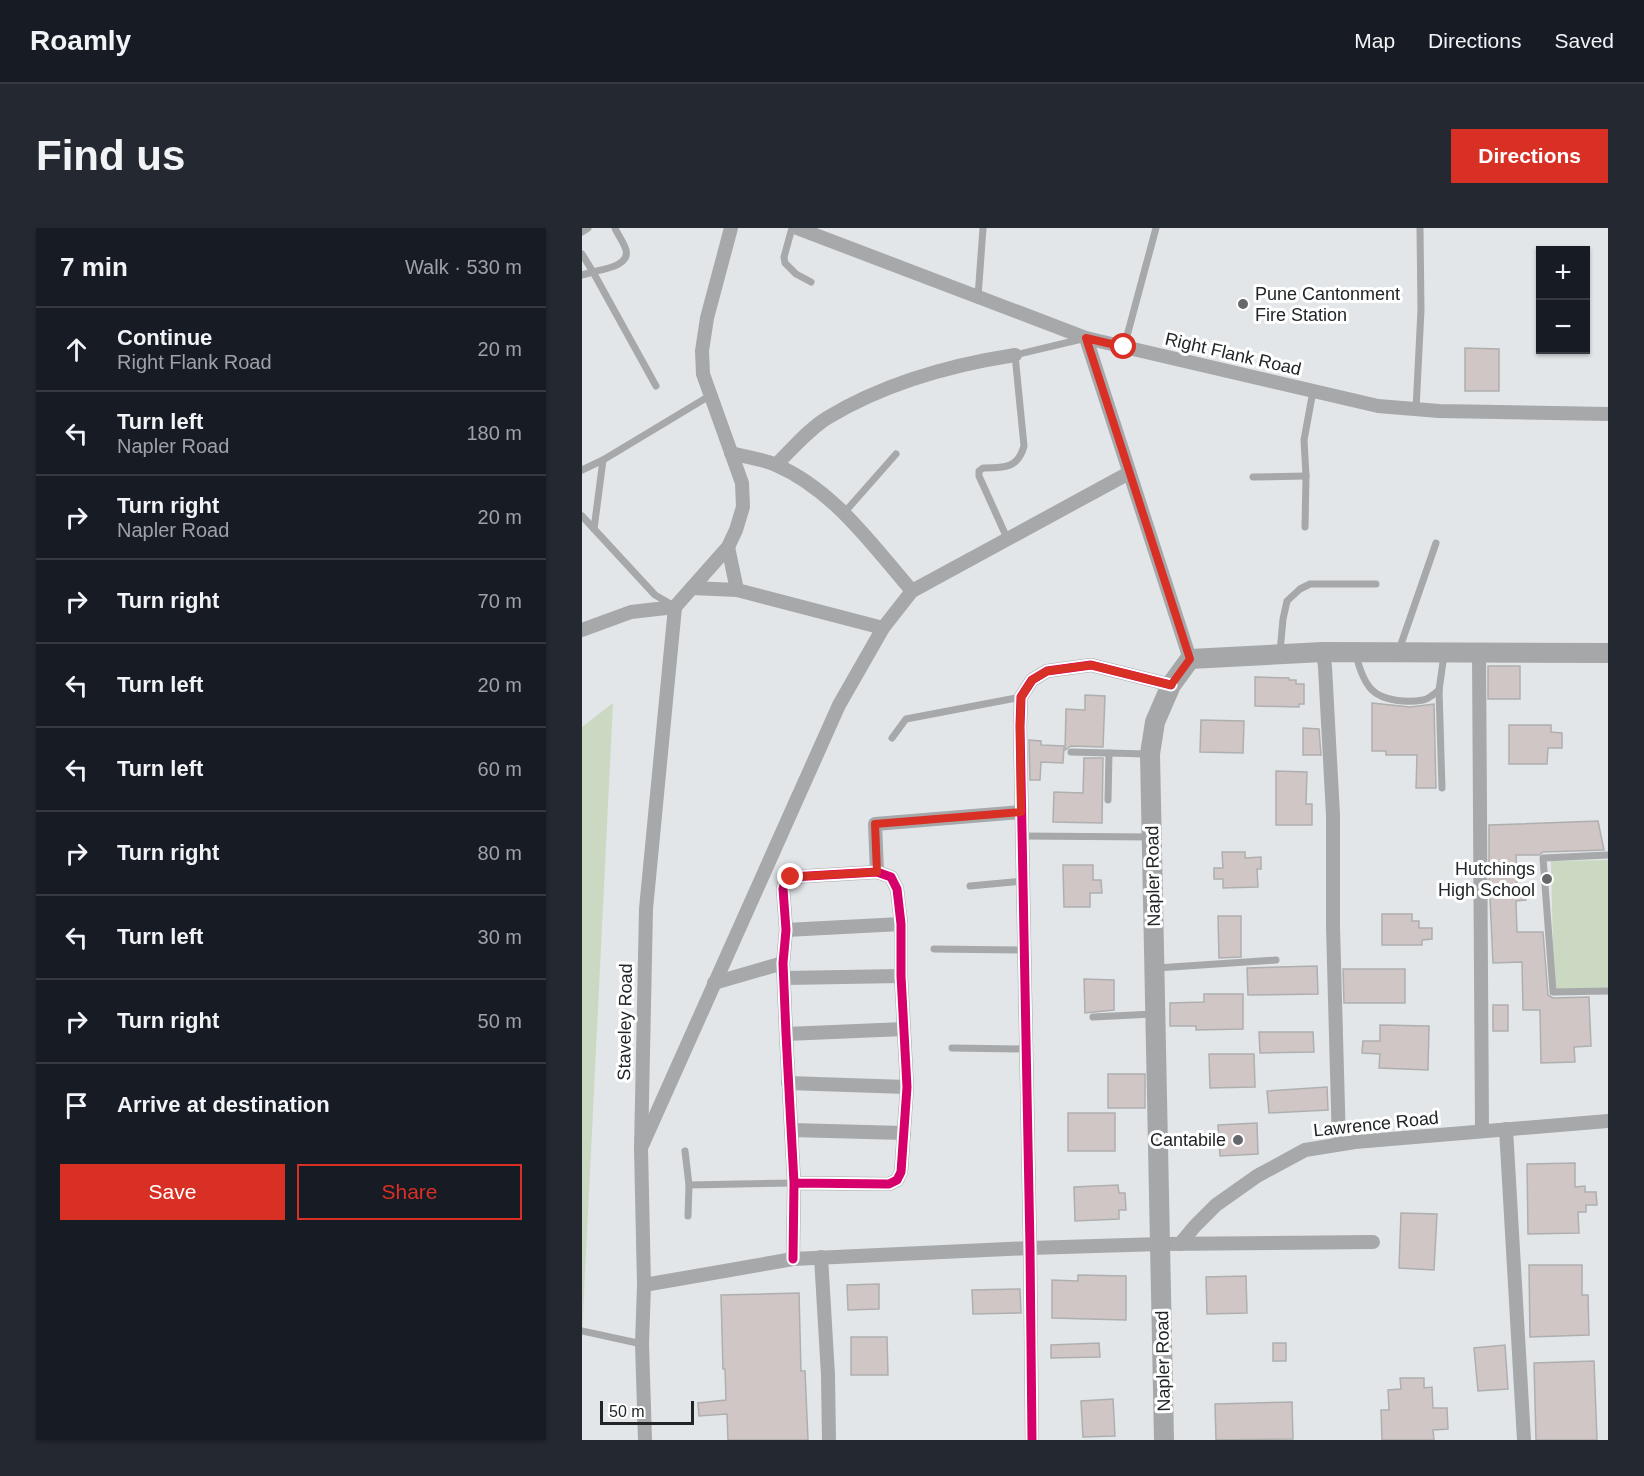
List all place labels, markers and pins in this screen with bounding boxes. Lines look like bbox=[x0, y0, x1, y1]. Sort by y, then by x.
place label: Pune Cantonment Fire Station bbox=[1255, 284, 1400, 325]
marker: Pune Cantonment Fire Station bbox=[1236, 297, 1250, 311]
place label: Hutchings High School bbox=[1438, 859, 1535, 900]
marker: Hutchings High School bbox=[1540, 872, 1554, 886]
place label: Cantabile bbox=[1150, 1130, 1226, 1150]
marker: Cantabile bbox=[1231, 1133, 1245, 1147]

